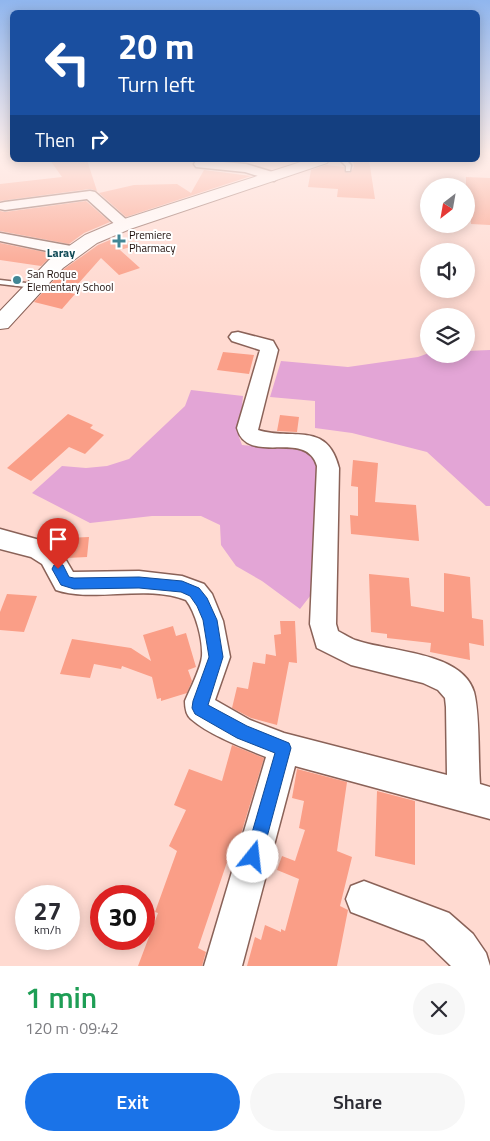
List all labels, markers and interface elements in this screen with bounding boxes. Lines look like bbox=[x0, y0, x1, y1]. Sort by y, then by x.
text: 20 m bbox=[118, 19, 194, 73]
icon: left bbox=[35, 30, 100, 95]
text: Turn left bbox=[118, 67, 195, 101]
text: Then bbox=[35, 125, 75, 154]
icon: right bbox=[85, 125, 113, 153]
north arrow bbox=[420, 178, 475, 232]
map controls bbox=[420, 178, 475, 363]
place label: Premiere Pharmacy bbox=[129, 227, 176, 256]
marker: Premiere Pharmacy bbox=[113, 235, 125, 247]
district label: Laray bbox=[47, 243, 75, 262]
button: sound bbox=[420, 243, 475, 298]
place label: San Roque Elementary School bbox=[27, 266, 114, 295]
marker: San Roque Elementary School bbox=[11, 274, 23, 286]
button: layers bbox=[420, 308, 475, 363]
pin bbox=[37, 518, 79, 569]
icon: arrive bbox=[44, 525, 72, 553]
position arrow bbox=[226, 830, 278, 882]
speed limit sign: 30 bbox=[90, 885, 155, 950]
text: 27 bbox=[33, 892, 62, 930]
text: km/h bbox=[34, 920, 61, 939]
text: 1 min bbox=[25, 974, 97, 1020]
button: close bbox=[413, 983, 465, 1035]
text: 120 m · 09:42 bbox=[25, 1016, 119, 1040]
button: Exit bbox=[25, 1073, 240, 1131]
button: Share bbox=[250, 1073, 465, 1131]

